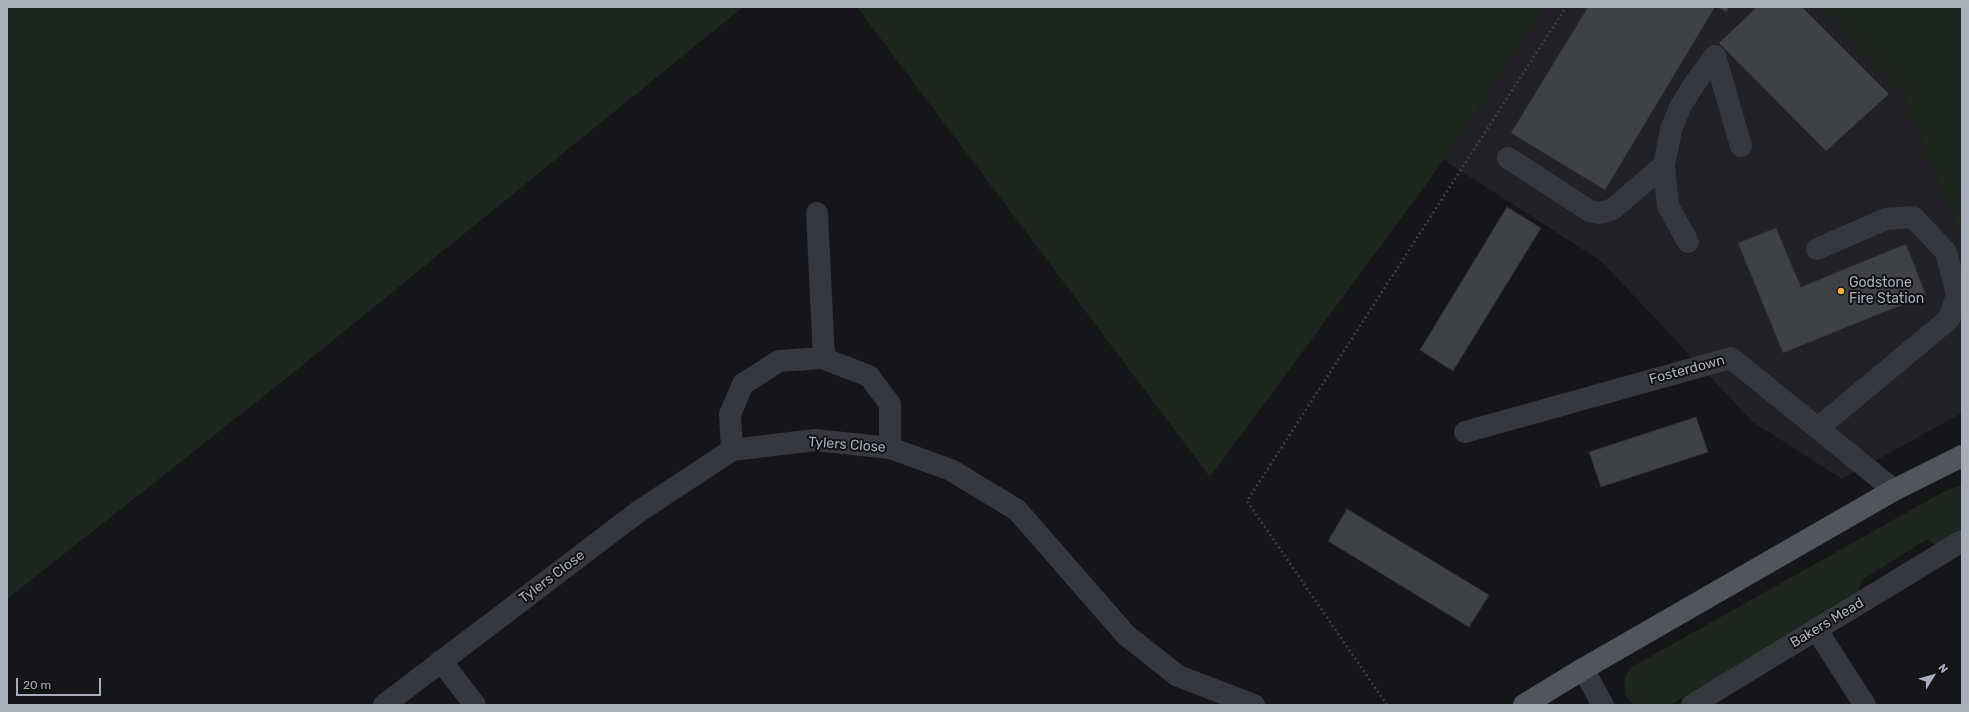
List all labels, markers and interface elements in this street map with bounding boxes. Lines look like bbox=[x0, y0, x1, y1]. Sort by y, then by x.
place label: Godstone Fire Station bbox=[1849, 275, 1924, 308]
marker: Godstone Fire Station bbox=[1836, 286, 1846, 296]
street label: Fosterdown bbox=[1647, 352, 1727, 388]
street label: Tylers Close bbox=[808, 434, 886, 456]
street label: Tylers Close bbox=[516, 547, 588, 607]
street label: Bakers Mead bbox=[1787, 595, 1867, 651]
north arrow bbox=[1913, 656, 1953, 696]
text: N bbox=[1935, 661, 1951, 676]
scale bar bbox=[18, 670, 103, 696]
text: 20 m bbox=[23, 678, 51, 692]

